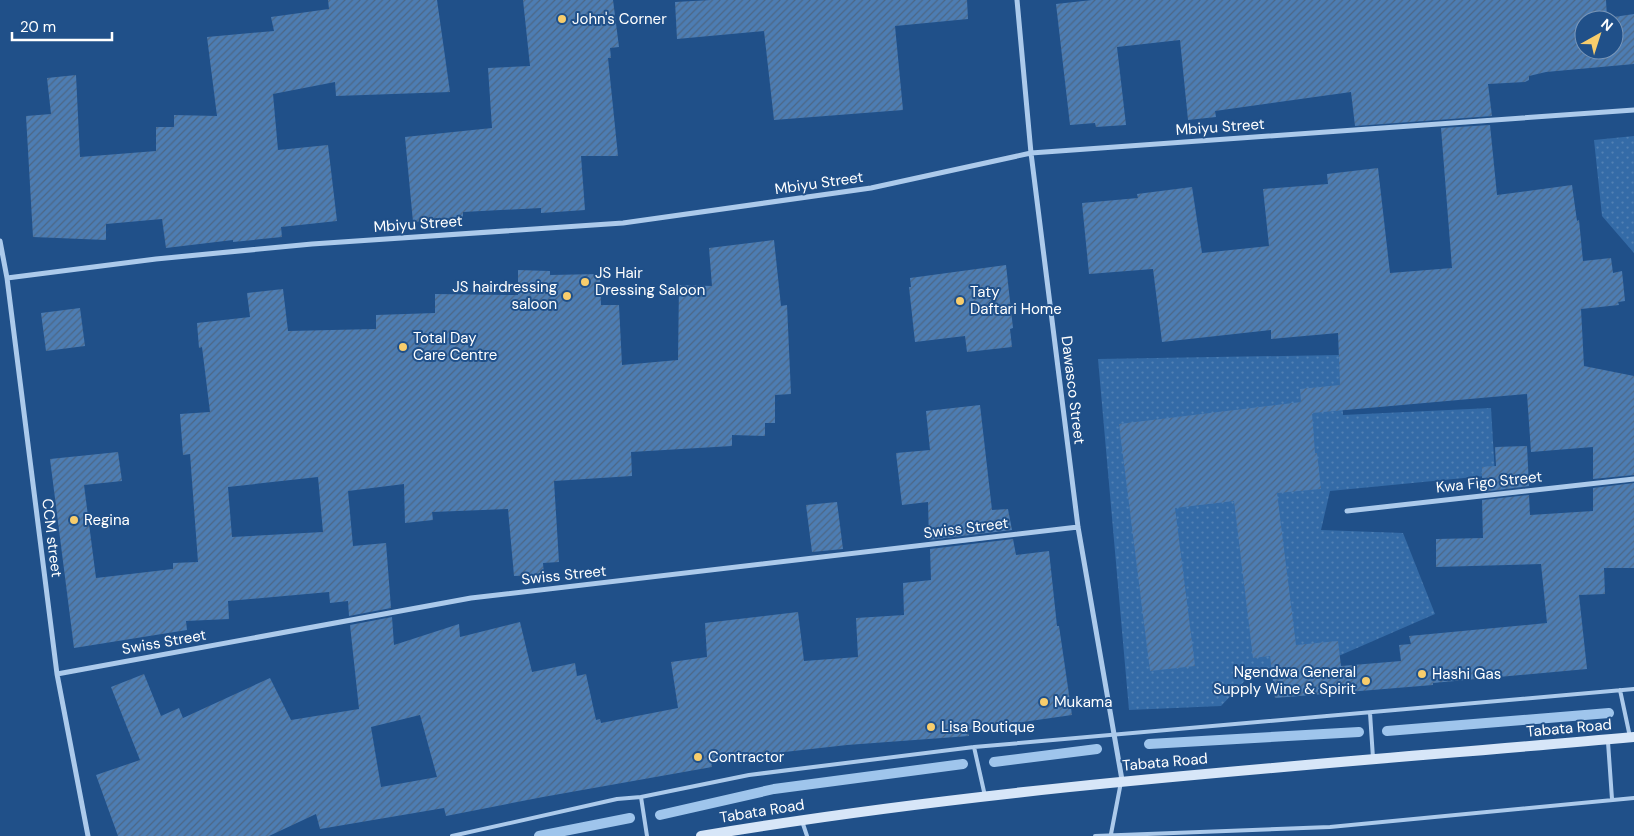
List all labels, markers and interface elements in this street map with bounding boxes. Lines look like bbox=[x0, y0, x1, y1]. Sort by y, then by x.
place label: John's Corner bbox=[572, 9, 667, 29]
scale bar bbox=[12, 10, 112, 42]
north arrow bbox=[1574, 10, 1624, 60]
marker: John's Corner bbox=[556, 13, 568, 25]
text: N bbox=[1598, 15, 1617, 35]
text: 20 m bbox=[20, 17, 56, 37]
street label: Mbiyu Street bbox=[1175, 114, 1265, 140]
street label: Mbiyu Street bbox=[774, 167, 865, 199]
street label: Mbiyu Street bbox=[373, 211, 463, 237]
place label: JS Hair Dressing Saloon bbox=[595, 263, 705, 300]
marker: JS Hair Dressing Saloon bbox=[579, 276, 591, 288]
place label: JS hairdressing saloon bbox=[452, 277, 557, 314]
place label: Taty Daftari Home bbox=[970, 282, 1062, 319]
marker: JS hairdressing saloon bbox=[561, 290, 573, 302]
marker: Taty Daftari Home bbox=[954, 295, 966, 307]
place label: Total Day Care Centre bbox=[413, 328, 497, 365]
street label: Dawasco Street bbox=[1056, 335, 1090, 446]
marker: Total Day Care Centre bbox=[397, 341, 409, 353]
street label: Kwa Figo Street bbox=[1435, 466, 1543, 498]
street label: CCM street bbox=[37, 498, 67, 579]
place label: Regina bbox=[84, 510, 130, 530]
street label: Swiss Street bbox=[922, 513, 1010, 543]
marker: Regina bbox=[68, 514, 80, 526]
street label: Swiss Street bbox=[521, 561, 608, 589]
street label: Swiss Street bbox=[120, 625, 208, 659]
place label: Ngendwa General Supply Wine & Spirit bbox=[1213, 662, 1356, 699]
place label: Hashi Gas bbox=[1432, 664, 1501, 684]
marker: Hashi Gas bbox=[1416, 668, 1428, 680]
marker: Ngendwa General Supply Wine & Spirit bbox=[1360, 675, 1372, 687]
place label: Mukama bbox=[1054, 692, 1112, 712]
marker: Mukama bbox=[1038, 696, 1050, 708]
street label: Tabata Road bbox=[1525, 714, 1613, 742]
place label: Lisa Boutique bbox=[941, 717, 1035, 737]
marker: Lisa Boutique bbox=[925, 721, 937, 733]
place label: Contractor bbox=[708, 747, 785, 767]
street label: Tabata Road bbox=[1121, 748, 1209, 776]
marker: Contractor bbox=[692, 751, 704, 763]
street label: Tabata Road bbox=[718, 794, 806, 828]

